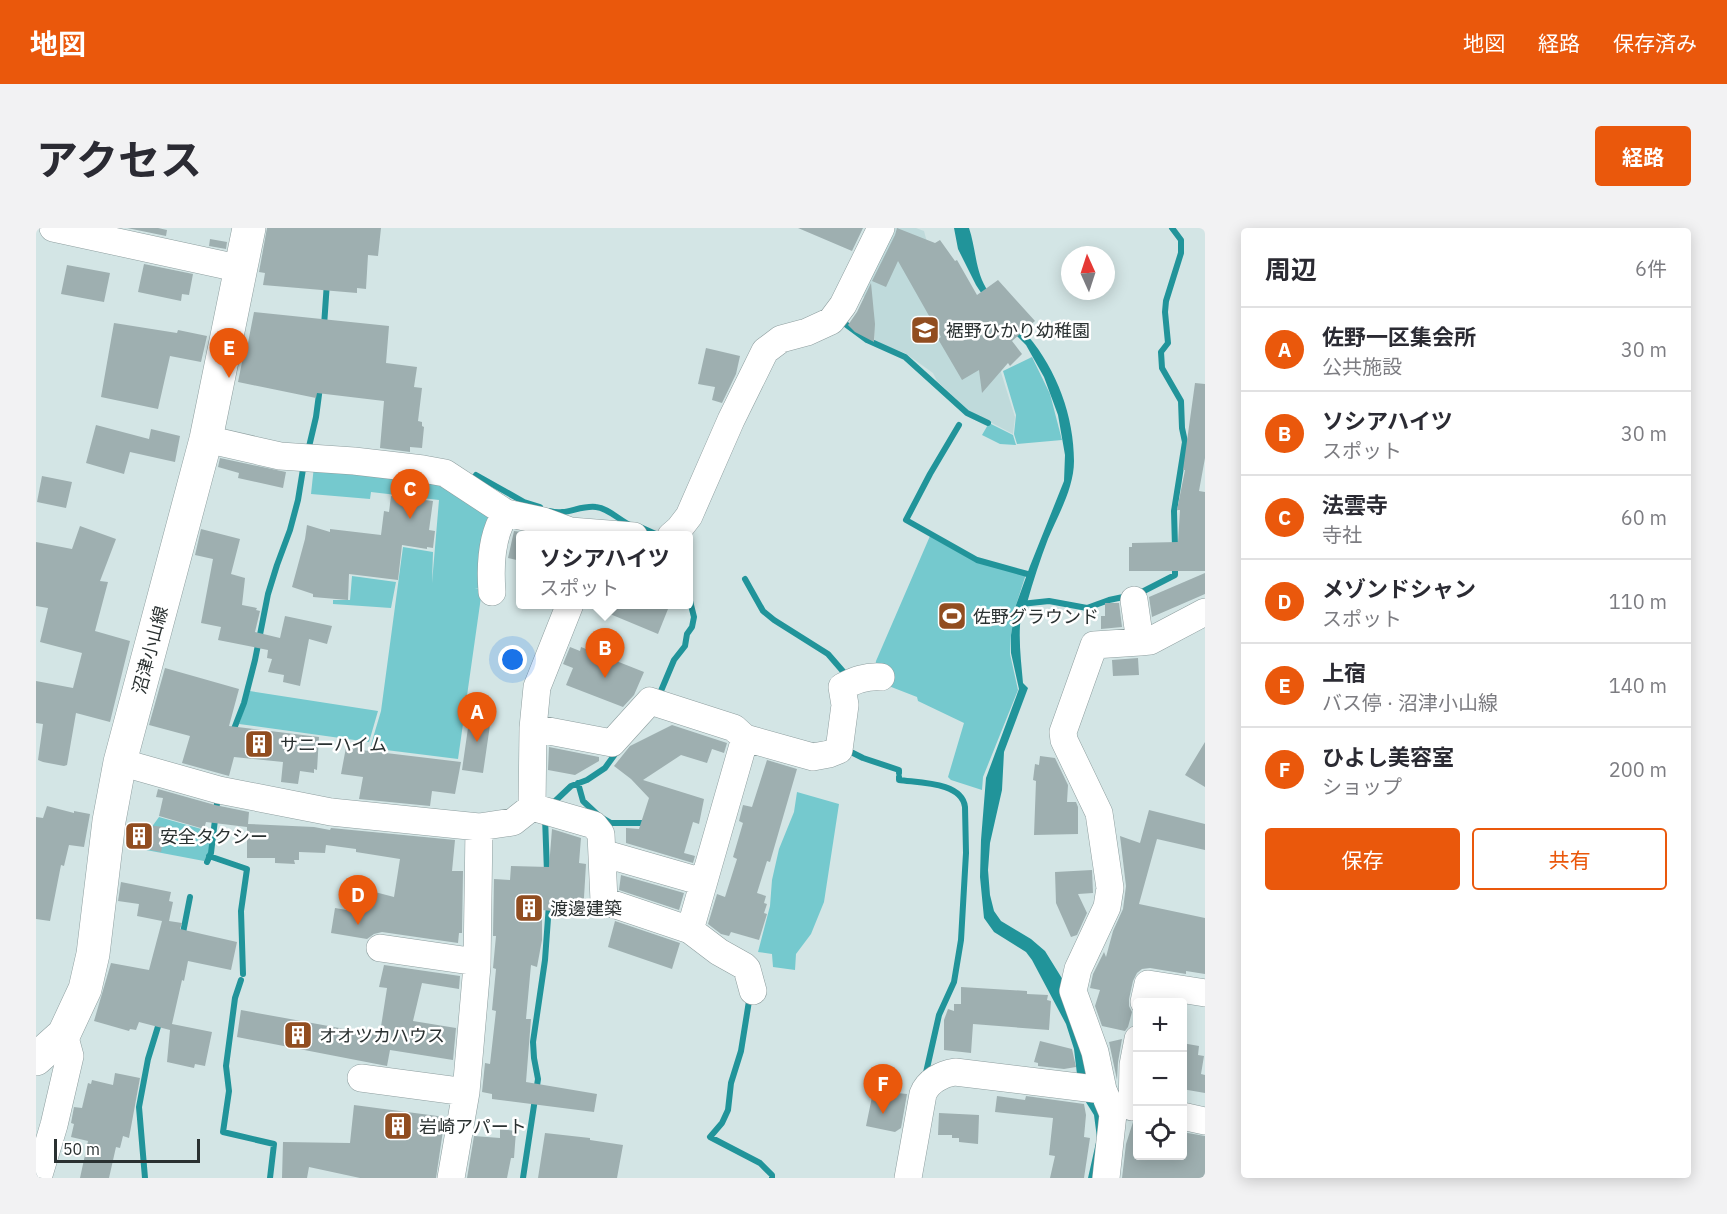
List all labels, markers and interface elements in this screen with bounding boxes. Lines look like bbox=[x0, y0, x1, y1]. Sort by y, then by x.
text: 地図 bbox=[30, 25, 86, 62]
text: 地図 bbox=[1463, 29, 1505, 57]
text: 経路 bbox=[1538, 29, 1580, 57]
text: 保存済み bbox=[1613, 29, 1697, 57]
button: 経路 bbox=[1595, 126, 1691, 186]
text: アクセス bbox=[36, 132, 202, 187]
north arrow bbox=[1061, 246, 1115, 300]
text: 周辺 bbox=[1265, 252, 1317, 286]
text: 6件 bbox=[1635, 255, 1667, 282]
school or university icon: 裾野ひかり幼稚園 bbox=[909, 314, 941, 346]
place label: 裾野ひかり幼稚園 bbox=[946, 319, 1090, 342]
text: 佐野一区集会所 bbox=[1322, 322, 1476, 351]
pin: E bbox=[210, 328, 248, 378]
text: A bbox=[1278, 336, 1291, 363]
text: 30 m bbox=[1621, 336, 1667, 363]
text: 公共施設 bbox=[1322, 353, 1402, 380]
text: ソシアハイツ bbox=[1322, 406, 1453, 435]
text: B bbox=[1278, 420, 1291, 447]
text: 30 m bbox=[1621, 420, 1667, 447]
text: スポット bbox=[1322, 437, 1402, 464]
pin: C bbox=[390, 470, 430, 519]
text: 法雲寺 bbox=[1322, 490, 1388, 519]
text: C bbox=[1278, 504, 1291, 531]
text: 60 m bbox=[1621, 504, 1667, 531]
text: 寺社 bbox=[1322, 521, 1362, 548]
popup bbox=[516, 531, 693, 609]
text: ソシアハイツ bbox=[539, 543, 670, 572]
text: スポット bbox=[539, 574, 619, 601]
text: メゾンドシャン bbox=[1322, 574, 1476, 603]
text: D bbox=[1278, 588, 1291, 615]
text: 110 m bbox=[1609, 588, 1667, 615]
sports icon: 佐野グラウンド bbox=[936, 600, 968, 632]
street label: 沼津小山線 bbox=[127, 604, 173, 696]
place label: 佐野グラウンド bbox=[973, 605, 1099, 628]
text: スポット bbox=[1322, 605, 1402, 632]
pin: B bbox=[586, 628, 624, 678]
your location bbox=[498, 645, 527, 674]
text: 上宿 bbox=[1322, 658, 1366, 687]
text: E bbox=[1278, 672, 1291, 699]
text: 140 m bbox=[1609, 672, 1667, 699]
text: バス停 · 沼津小山線 bbox=[1322, 689, 1498, 716]
pin: A bbox=[458, 692, 496, 742]
building icon: サニーハイム bbox=[243, 728, 275, 760]
place label: サニーハイム bbox=[280, 733, 387, 756]
text: ひよし美容室 bbox=[1322, 742, 1454, 771]
text: F bbox=[1279, 756, 1290, 783]
text: 200 m bbox=[1609, 756, 1667, 783]
text: ショップ bbox=[1322, 773, 1402, 800]
building icon: 安全タクシー bbox=[123, 820, 155, 852]
place label: 安全タクシー bbox=[160, 825, 268, 848]
button: 保存 bbox=[1265, 828, 1460, 890]
button: 共有 bbox=[1472, 828, 1667, 890]
pin: D bbox=[338, 876, 378, 925]
building icon: 渡邊建築 bbox=[513, 892, 545, 924]
place label: 渡邊建築 bbox=[550, 897, 622, 920]
map controls bbox=[1133, 998, 1187, 1160]
button: + bbox=[1133, 998, 1187, 1052]
building icon: オオツカハウス bbox=[282, 1019, 314, 1051]
place label: オオツカハウス bbox=[319, 1024, 445, 1047]
button: − bbox=[1133, 1052, 1187, 1106]
pin: F bbox=[864, 1064, 902, 1114]
button: locate bbox=[1133, 1106, 1187, 1160]
building icon: 岩崎アパート bbox=[382, 1110, 414, 1142]
place label: 岩崎アパート bbox=[419, 1115, 527, 1138]
scale bar bbox=[54, 1136, 200, 1164]
text: 50 m bbox=[63, 1139, 100, 1159]

